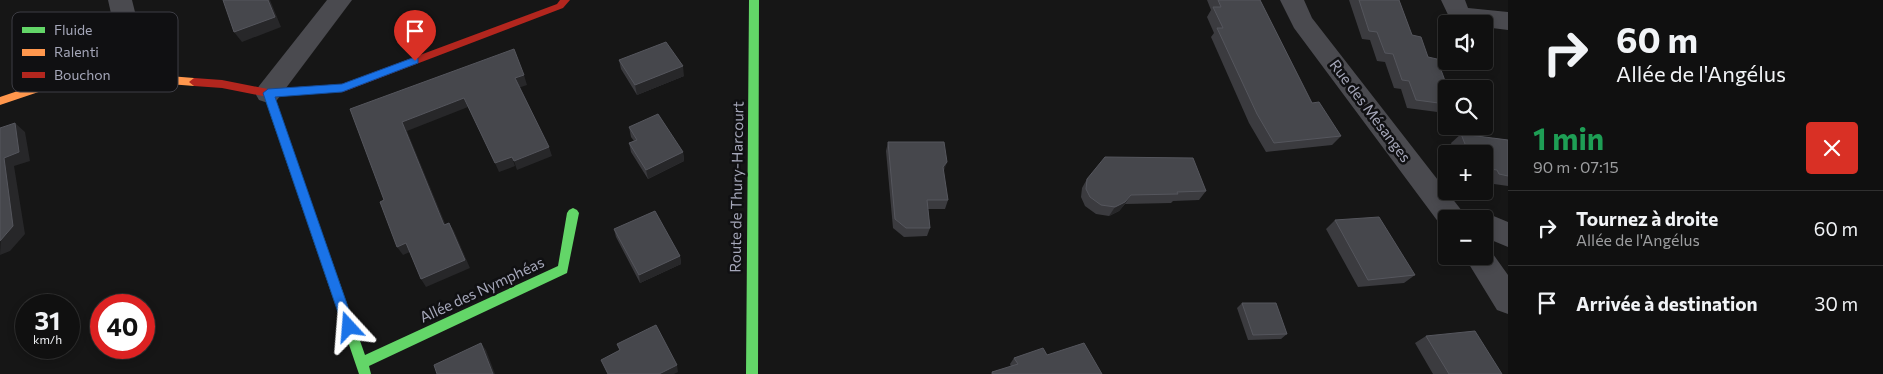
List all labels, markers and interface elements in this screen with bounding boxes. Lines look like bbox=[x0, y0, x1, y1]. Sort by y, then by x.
pin bbox=[394, 10, 436, 61]
legend bbox=[12, 12, 178, 92]
map controls bbox=[1438, 15, 1493, 265]
button: sound bbox=[1438, 15, 1493, 70]
icon: arrive bbox=[401, 17, 429, 45]
text: 60 m bbox=[1616, 17, 1698, 60]
icon: right bbox=[1533, 20, 1598, 85]
text: Fluide bbox=[54, 21, 92, 38]
text: Ralenti bbox=[54, 43, 99, 60]
street label: Rue des Mésanges bbox=[1326, 56, 1415, 165]
text: Allée de l'Angélus bbox=[1616, 60, 1786, 87]
text: Bouchon bbox=[54, 66, 111, 83]
button: search bbox=[1438, 80, 1493, 135]
street label: Route de Thury-Harcourt bbox=[726, 101, 746, 273]
text: 1 min bbox=[1533, 119, 1604, 156]
button: close bbox=[1806, 122, 1858, 174]
button: + bbox=[1438, 145, 1493, 200]
text: 90 m · 07:15 bbox=[1533, 157, 1619, 176]
text: Tournez à droite bbox=[1576, 207, 1718, 230]
button: − bbox=[1438, 210, 1493, 265]
icon: right bbox=[1533, 214, 1561, 242]
text: 60 m bbox=[1814, 217, 1858, 240]
text: Allée de l'Angélus bbox=[1576, 230, 1700, 249]
street label: Allée des Nymphéas bbox=[417, 252, 547, 326]
icon: arrive bbox=[1533, 289, 1561, 317]
text: Arrivée à destination bbox=[1576, 292, 1758, 315]
text: 30 m bbox=[1815, 292, 1858, 315]
speed limit sign: 40 bbox=[90, 294, 155, 359]
position arrow bbox=[322, 300, 374, 352]
text: 31 bbox=[35, 305, 60, 335]
text: km/h bbox=[33, 332, 62, 346]

